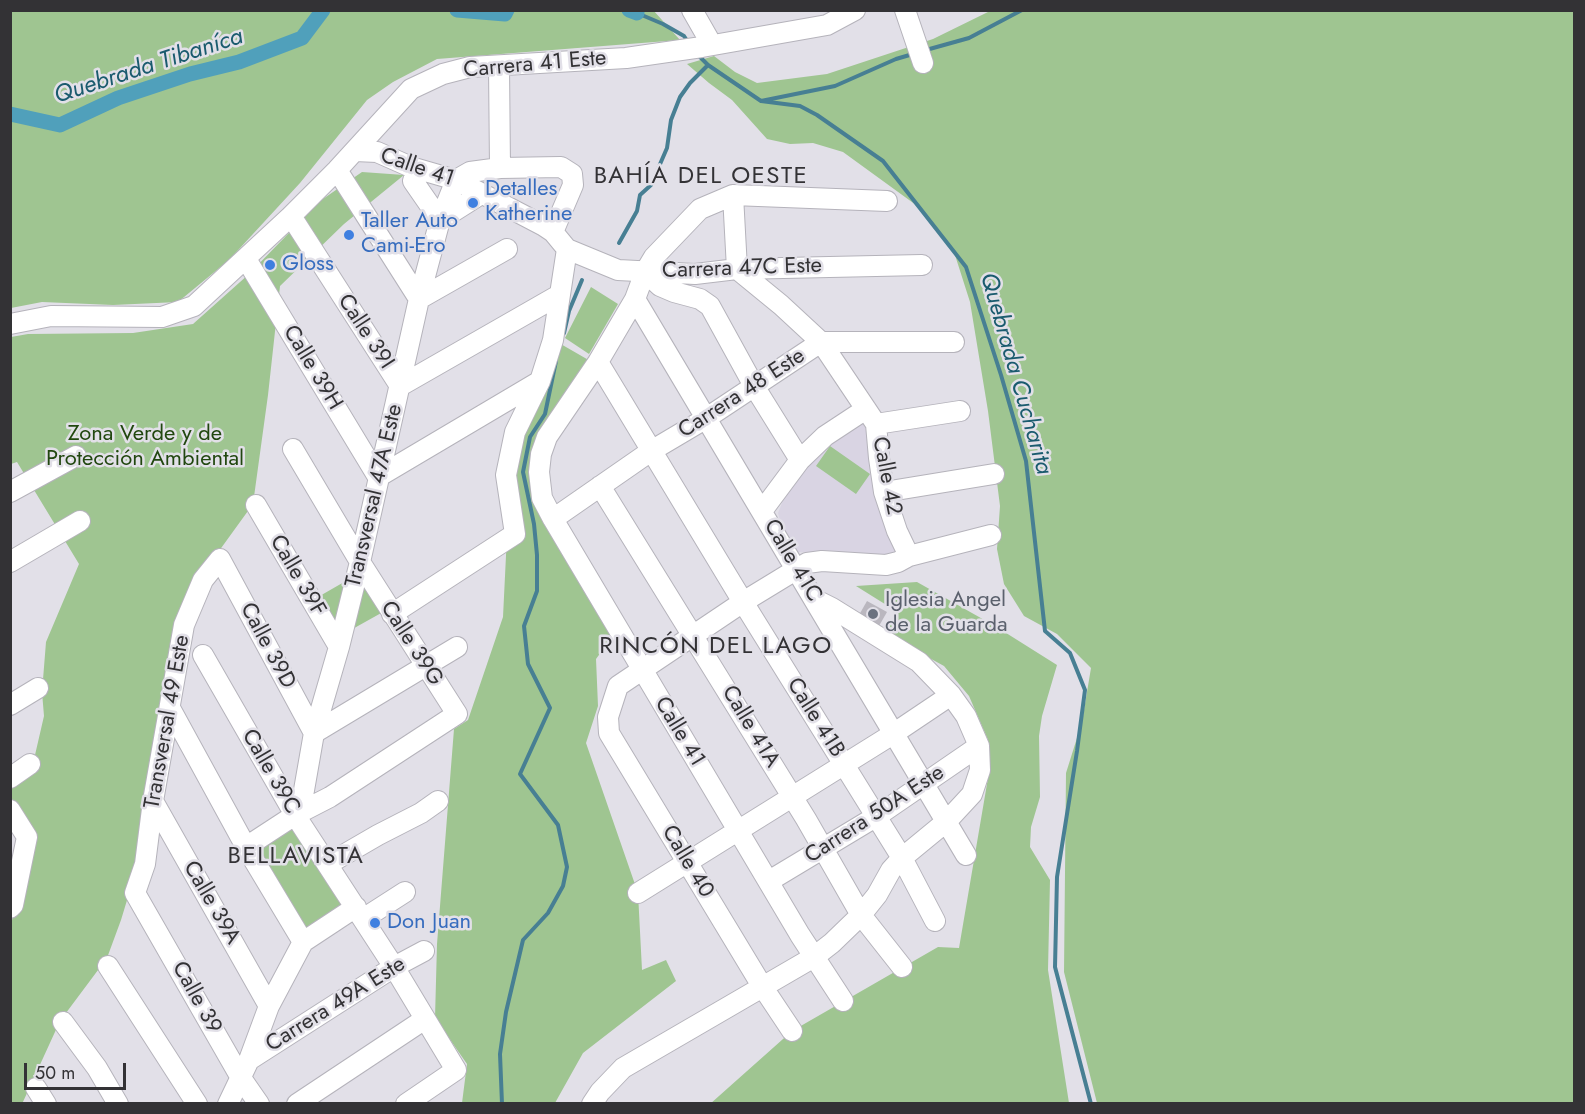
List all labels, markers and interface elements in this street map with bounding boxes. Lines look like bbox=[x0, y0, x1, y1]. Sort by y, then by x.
water label: Quebrada Tibaníca bbox=[51, 23, 247, 111]
street label: Carrera 41 Este bbox=[462, 46, 608, 84]
street label: Calle 41 bbox=[377, 143, 457, 193]
district label: BAHÍA DEL OESTE bbox=[594, 163, 808, 191]
place label: Detalles Katherine bbox=[485, 177, 572, 228]
marker: Detalles Katherine bbox=[466, 196, 480, 210]
place label: Taller Auto Cami-Ero bbox=[361, 209, 458, 260]
marker: Taller Auto Cami-Ero bbox=[342, 228, 356, 242]
place label: Gloss bbox=[282, 252, 334, 278]
street label: Carrera 47C Este bbox=[662, 253, 822, 285]
marker: Gloss bbox=[263, 258, 277, 272]
water label: Quebrada Cucharita bbox=[972, 270, 1058, 478]
street label: Calle 39I bbox=[331, 290, 399, 374]
street label: Calle 39H bbox=[276, 321, 348, 415]
street label: Carrera 48 Este bbox=[674, 343, 810, 445]
street label: Transversal 47A Este bbox=[341, 402, 409, 590]
park label: Zona Verde y de Protección Ambiental bbox=[46, 422, 244, 474]
street label: Calle 42 bbox=[866, 435, 906, 517]
street label: Calle 41C bbox=[757, 515, 827, 607]
street label: Calle 39F bbox=[263, 531, 331, 621]
place label: Iglesia Angel de la Guarda bbox=[885, 588, 1008, 640]
street label: Calle 39G bbox=[374, 597, 448, 691]
street label: Calle 39D bbox=[233, 599, 301, 693]
marker: Iglesia Angel de la Guarda bbox=[866, 607, 880, 621]
street label: Transversal 49 Este bbox=[140, 633, 196, 811]
district label: RINCÓN DEL LAGO bbox=[599, 633, 833, 661]
street label: Calle 41B bbox=[780, 673, 850, 763]
street label: Calle 41A bbox=[715, 681, 785, 773]
street label: Calle 41 bbox=[648, 692, 710, 772]
street label: Calle 39C bbox=[235, 725, 305, 819]
street label: Carrera 50A Este bbox=[800, 760, 950, 870]
street label: Calle 40 bbox=[655, 821, 719, 903]
district label: BELLAVISTA bbox=[228, 843, 364, 871]
street label: Calle 39A bbox=[177, 857, 245, 949]
place label: Don Juan bbox=[387, 910, 471, 936]
marker: Don Juan bbox=[368, 916, 382, 930]
street label: Carrera 49A Este bbox=[262, 952, 410, 1058]
street label: Calle 39 bbox=[165, 957, 227, 1039]
scale bar bbox=[27, 1051, 129, 1089]
text: 50 m bbox=[35, 1060, 75, 1086]

